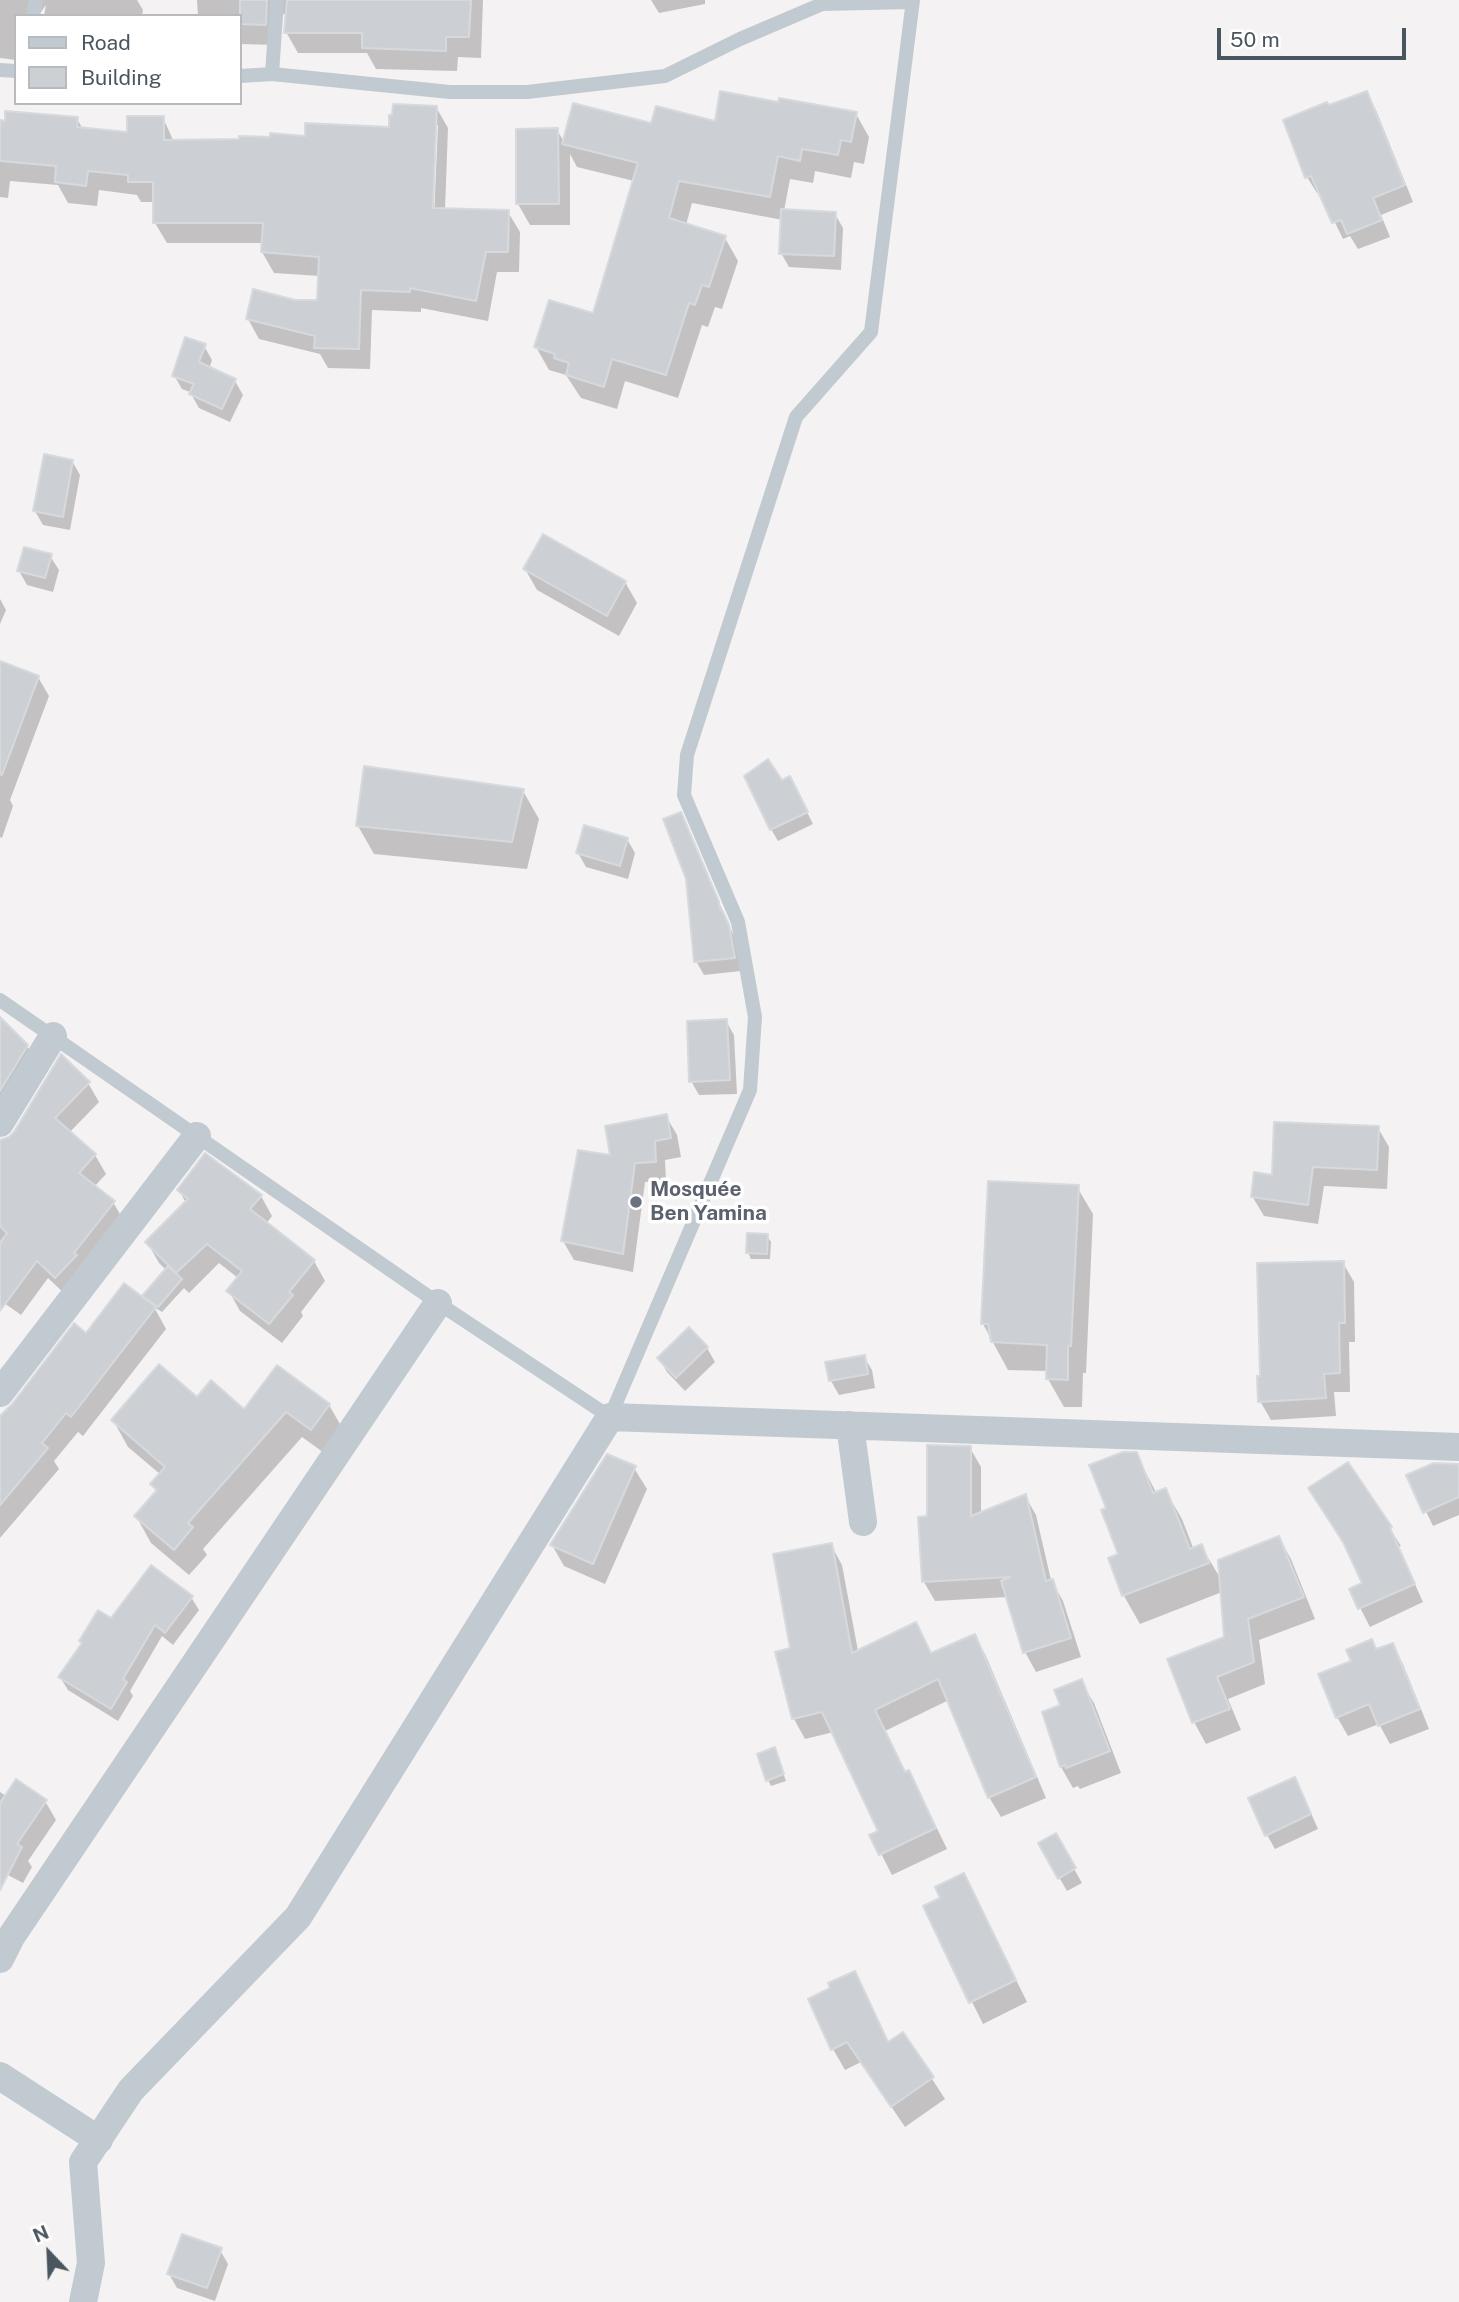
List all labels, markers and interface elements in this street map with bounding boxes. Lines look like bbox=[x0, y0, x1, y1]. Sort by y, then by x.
legend bbox=[14, 14, 242, 105]
scale bar bbox=[1221, 14, 1410, 58]
text: 50 m bbox=[1230, 27, 1280, 52]
text: Road bbox=[81, 30, 131, 55]
text: Building bbox=[81, 65, 162, 90]
place label: Mosquée Ben Yamina bbox=[650, 1177, 767, 1227]
marker: Mosquée Ben Yamina bbox=[628, 1194, 644, 1210]
north arrow bbox=[14, 2218, 84, 2288]
text: N bbox=[30, 2221, 52, 2247]

